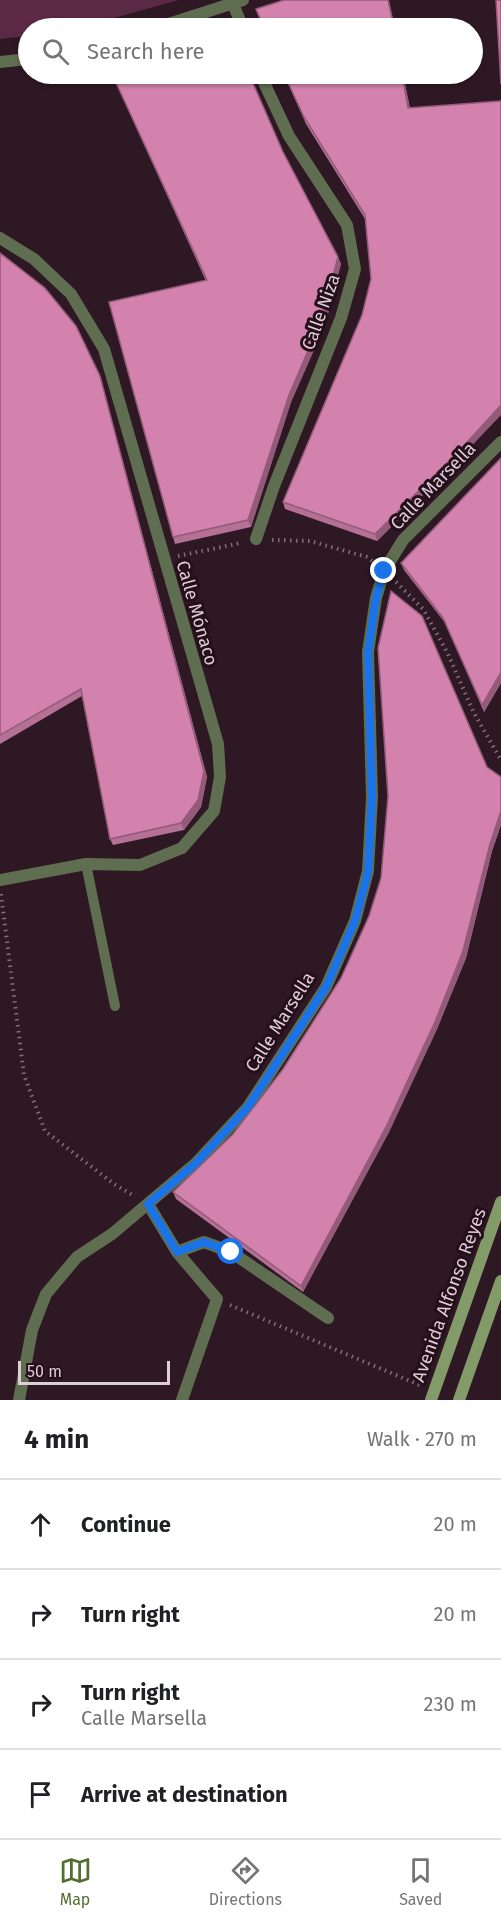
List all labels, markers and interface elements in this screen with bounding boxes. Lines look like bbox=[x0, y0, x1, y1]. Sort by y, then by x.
search box bbox=[18, 18, 483, 84]
icon: search bbox=[39, 35, 72, 68]
text: Search here bbox=[87, 38, 205, 65]
street label: Calle Niza bbox=[297, 271, 345, 353]
street label: Calle Marsella bbox=[386, 438, 480, 534]
route end bbox=[370, 557, 396, 583]
street label: Calle Mónaco bbox=[172, 558, 222, 668]
street label: Calle Marsella bbox=[241, 968, 319, 1076]
street label: Avenida Alfonso Reyes bbox=[407, 1205, 491, 1385]
route start bbox=[217, 1238, 243, 1264]
scale bar bbox=[18, 1358, 170, 1386]
text: 50 m bbox=[27, 1362, 62, 1381]
text: 4 min bbox=[24, 1424, 89, 1455]
text: Walk · 270 m bbox=[367, 1427, 477, 1451]
icon: ahead bbox=[24, 1508, 57, 1541]
text: Continue bbox=[81, 1511, 171, 1538]
text: 20 m bbox=[434, 1512, 477, 1536]
icon: right bbox=[24, 1598, 57, 1631]
text: Turn right bbox=[81, 1601, 180, 1628]
text: 20 m bbox=[434, 1602, 477, 1626]
text: Turn right bbox=[81, 1679, 180, 1706]
icon: right bbox=[24, 1688, 57, 1721]
text: 230 m bbox=[424, 1692, 477, 1716]
text: Calle Marsella bbox=[81, 1706, 207, 1730]
icon: arrive bbox=[24, 1778, 57, 1811]
text: Arrive at destination bbox=[81, 1781, 288, 1808]
tab: Map bbox=[59, 1854, 92, 1909]
tab: Directions bbox=[209, 1854, 282, 1909]
tab: Saved bbox=[399, 1854, 442, 1909]

